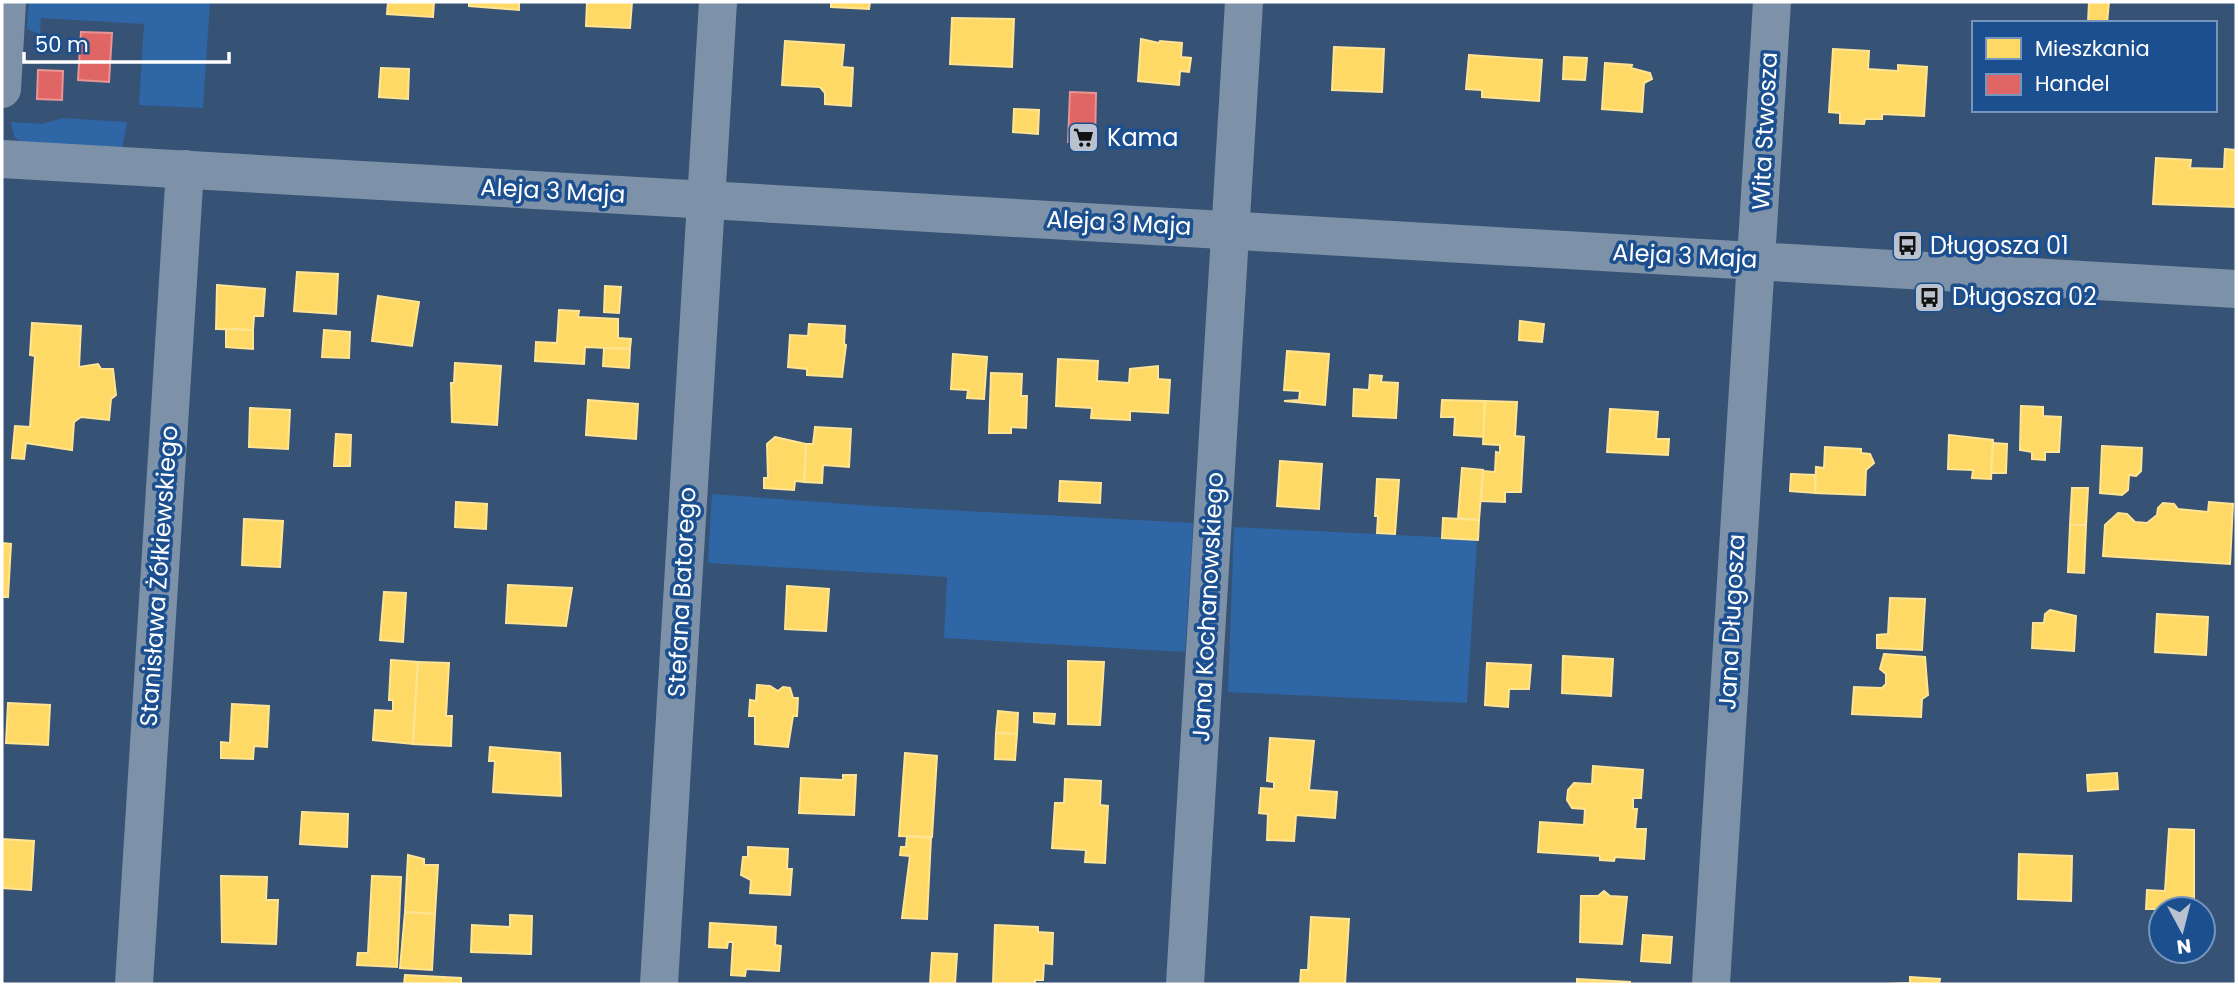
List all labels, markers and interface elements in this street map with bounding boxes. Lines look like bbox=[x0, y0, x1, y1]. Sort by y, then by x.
scale bar bbox=[24, 21, 229, 65]
legend bbox=[1972, 21, 2217, 112]
text: 50 m bbox=[35, 30, 89, 59]
text: Mieszkania bbox=[2035, 34, 2150, 63]
street label: Wita Stwosza bbox=[1744, 51, 1785, 211]
text: Handel bbox=[2035, 69, 2110, 98]
supermarket icon: Kama bbox=[1067, 121, 1101, 155]
place label: Kama bbox=[1107, 121, 1179, 154]
street label: Aleja 3 Maja bbox=[480, 170, 626, 211]
street label: Aleja 3 Maja bbox=[1046, 202, 1192, 243]
bus stop icon: Długosza 01 bbox=[1890, 229, 1924, 263]
place label: Długosza 01 bbox=[1930, 229, 2069, 262]
street label: Aleja 3 Maja bbox=[1612, 235, 1758, 276]
bus stop icon: Długosza 02 bbox=[1912, 280, 1946, 314]
place label: Długosza 02 bbox=[1952, 280, 2097, 313]
street label: Stanisława Żółkiewskiego bbox=[132, 424, 185, 728]
street label: Jana Kochanowskiego bbox=[1184, 471, 1231, 743]
street label: Stefana Batorego bbox=[660, 486, 703, 698]
street label: Jana Długosza bbox=[1710, 533, 1753, 711]
north arrow bbox=[2147, 895, 2217, 965]
text: N bbox=[2175, 932, 2193, 961]

